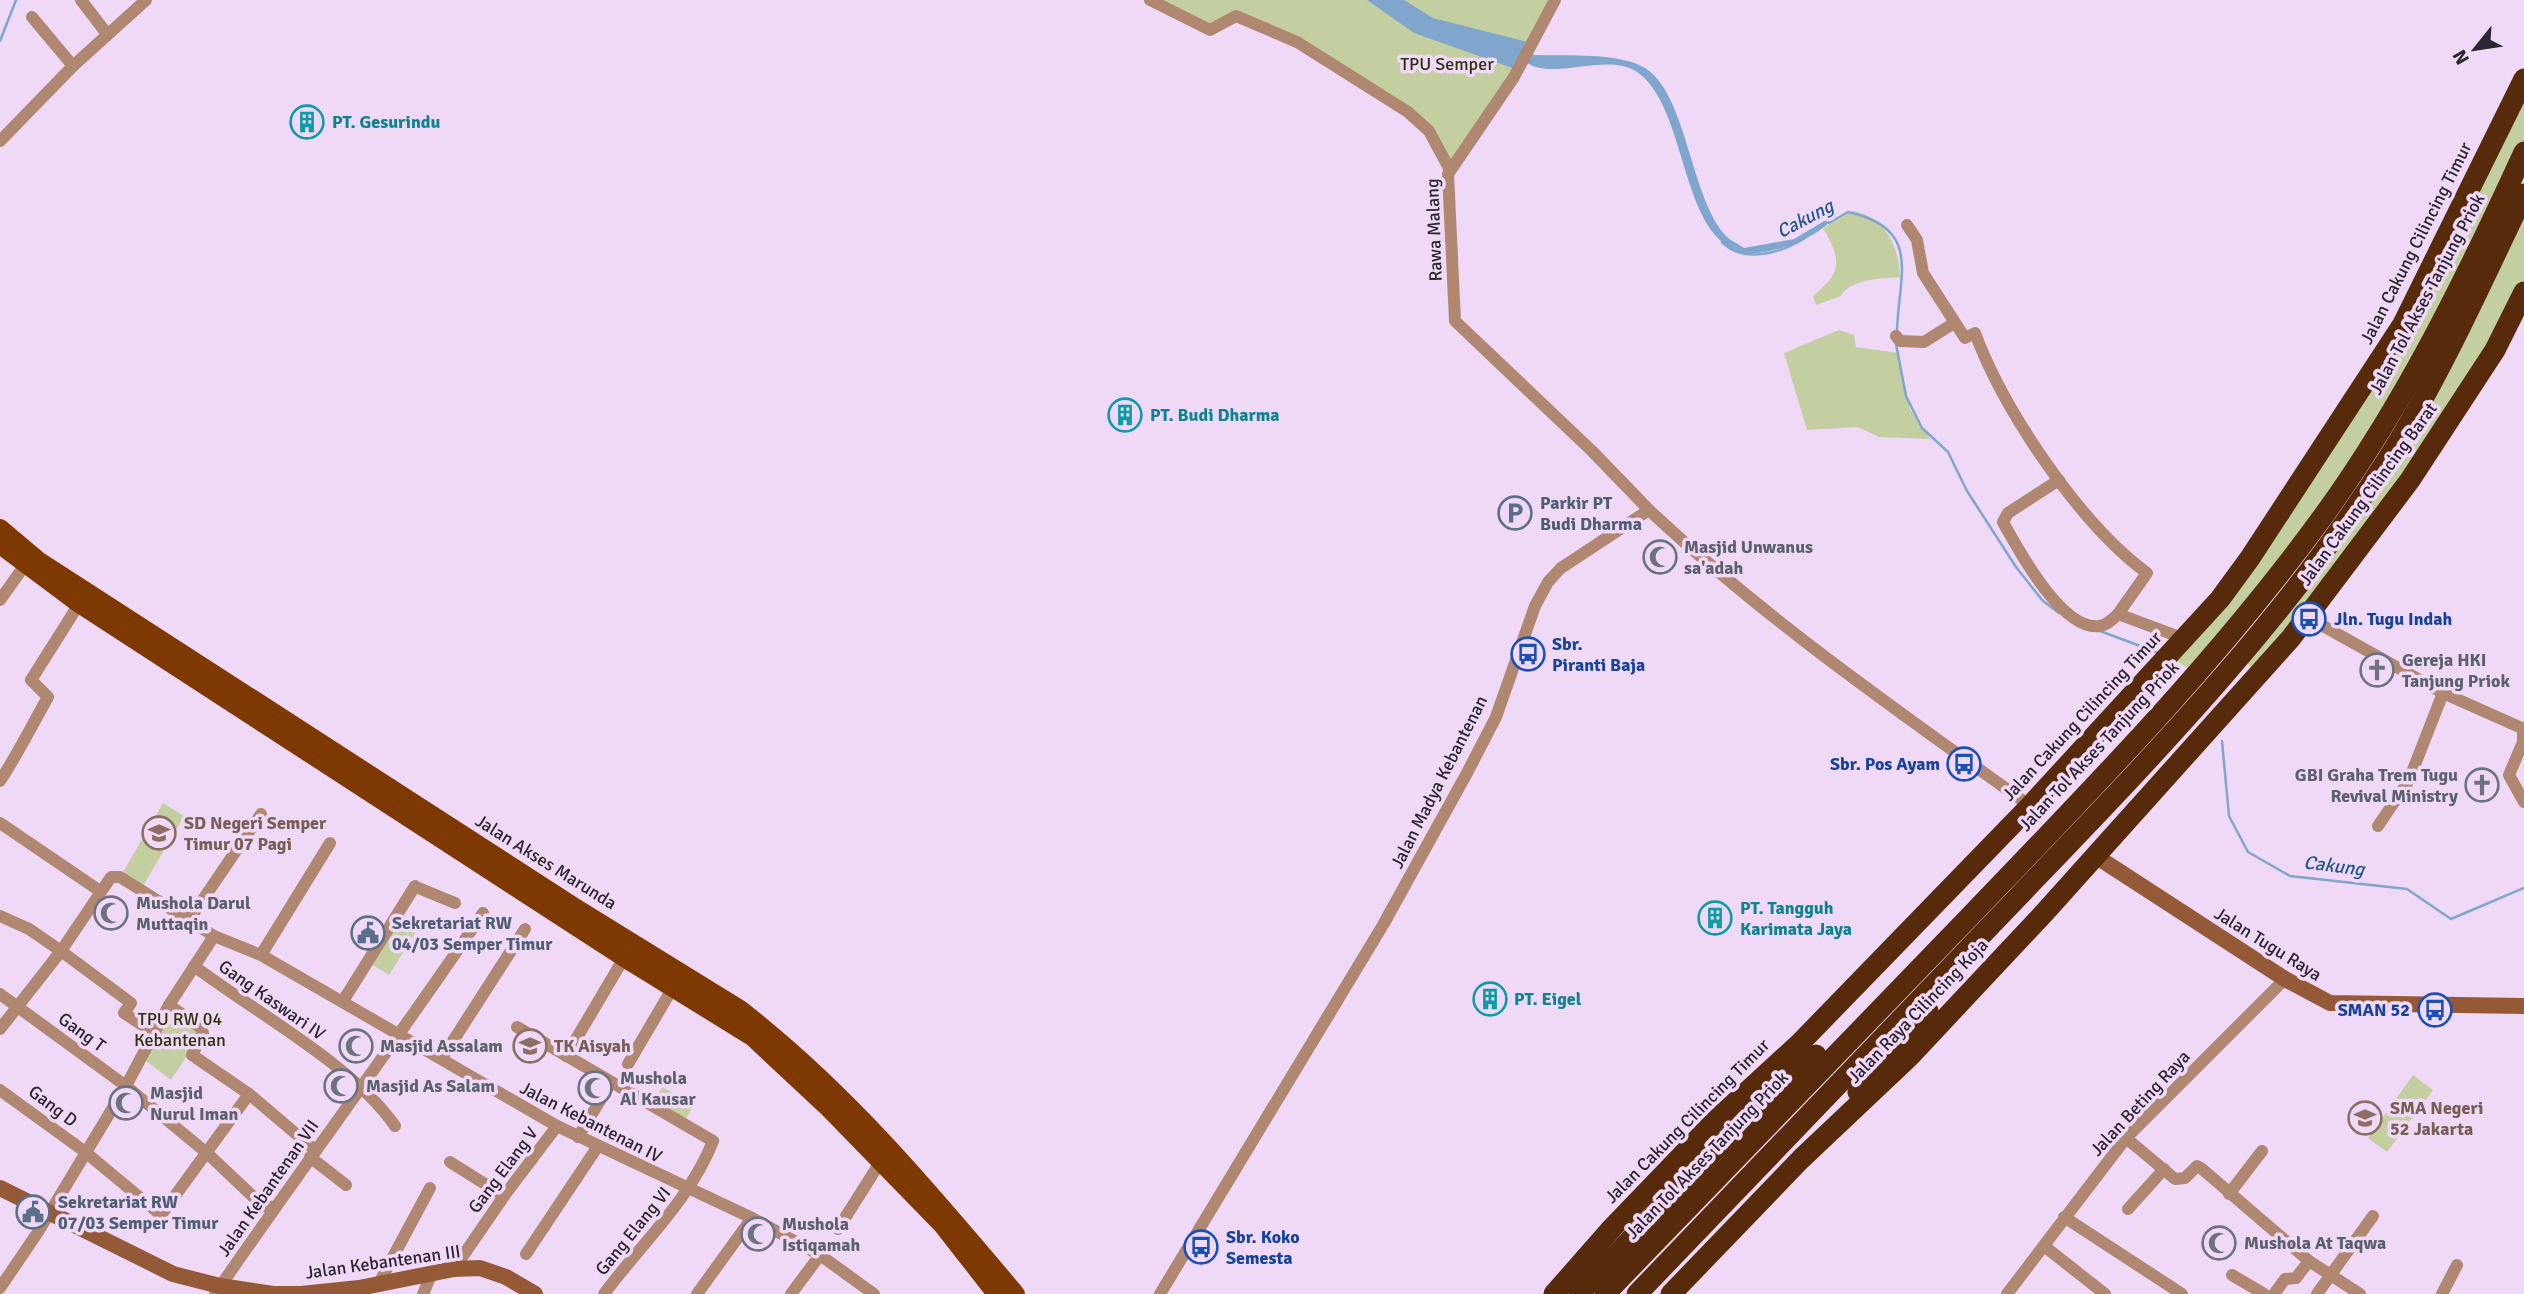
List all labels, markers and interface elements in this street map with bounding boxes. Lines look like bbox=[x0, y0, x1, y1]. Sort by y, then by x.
north arrow bbox=[2440, 14, 2510, 84]
text: N bbox=[2447, 45, 2475, 69]
park label: TPU Semper bbox=[1400, 53, 1494, 75]
building icon: PT. Gesurindu bbox=[288, 103, 326, 141]
place label: PT. Gesurindu bbox=[332, 111, 440, 133]
street label: Jalan Cakung Cilincing Timur bbox=[2355, 138, 2477, 348]
street label: Rawa Malang bbox=[1421, 178, 1447, 282]
street label: Jalan Tol Akses Tanjung Priok bbox=[2365, 190, 2489, 398]
water label: Cakung bbox=[1772, 193, 1839, 244]
building icon: PT. Budi Dharma bbox=[1106, 396, 1144, 434]
street label: Jalan Cakung Cilincing Barat bbox=[2294, 398, 2442, 590]
place label: PT. Budi Dharma bbox=[1150, 404, 1279, 426]
place label: Parkir PT Budi Dharma bbox=[1540, 492, 1642, 535]
parking icon: Parkir PT Budi Dharma bbox=[1496, 494, 1534, 532]
place label: Masjid Unwanus sa'adah bbox=[1684, 536, 1813, 579]
mosque icon: Masjid Unwanus sa'adah bbox=[1641, 538, 1679, 576]
bus stop icon: Jln. Tugu Indah bbox=[2290, 600, 2328, 638]
place label: Jln. Tugu Indah bbox=[2334, 608, 2452, 630]
street label: Jalan Cakung Cilincing Timur bbox=[1998, 626, 2167, 805]
place label: Sbr. Piranti Baja bbox=[1552, 633, 1645, 676]
bus stop icon: Sbr. Piranti Baja bbox=[1509, 635, 1547, 673]
place label: Gereja HKI Tanjung Priok bbox=[2402, 649, 2510, 692]
church icon: Gereja HKI Tanjung Priok bbox=[2358, 651, 2396, 689]
street label: Jalan Tol Akses Tanjung Priok bbox=[2014, 656, 2184, 836]
street label: Jalan Madya Kebantenan bbox=[1386, 692, 1492, 872]
bus stop icon: Sbr. Pos Ayam bbox=[1945, 745, 1983, 783]
place label: Sbr. Pos Ayam bbox=[1830, 753, 1940, 775]
place label: GBI Graha Trem Tugu Revival Ministry bbox=[2295, 764, 2458, 807]
church icon: GBI Graha Trem Tugu Revival Ministry bbox=[2463, 766, 2501, 804]
street label: Jalan Akses Marunda bbox=[471, 810, 621, 914]
place label: SD Negeri Semper Timur 07 Pagi bbox=[184, 812, 327, 855]
school or university icon: SD Negeri Semper Timur 07 Pagi bbox=[140, 814, 178, 852]
water label: Cakung bbox=[2302, 850, 2368, 882]
place label: Mushola Darul Muttaqin bbox=[136, 892, 251, 935]
mosque icon: Mushola Darul Muttaqin bbox=[92, 894, 130, 932]
place label: PT. Tangguh Karimata Jaya bbox=[1740, 897, 1852, 940]
building icon: PT. Tangguh Karimata Jaya bbox=[1696, 899, 1734, 937]
street label: Jalan Tugu Raya bbox=[2210, 902, 2326, 986]
place label: Sekretariat RW 04/03 Semper Timur bbox=[392, 912, 553, 955]
public building icon: Sekretariat RW 04/03 Semper Timur bbox=[349, 914, 387, 952]
street label: Jalan Raya Cilincing Koja bbox=[1843, 934, 1993, 1088]
street label: Gang Kaswari IV bbox=[214, 955, 330, 1045]
building icon: PT. Eigel bbox=[1471, 980, 1509, 1018]
place label: PT. Eigel bbox=[1514, 988, 1582, 1010]
bus stop icon: SMAN 52 bbox=[2416, 991, 2454, 1029]
place label: SMAN 52 bbox=[2338, 999, 2410, 1021]
street label: Gang T bbox=[54, 1008, 110, 1057]
park label: TPU RW 04 Kebantenan bbox=[134, 1008, 226, 1051]
mosque icon: Masjid Assalam bbox=[337, 1027, 375, 1065]
school or university icon: TK Aisyah bbox=[511, 1027, 549, 1065]
street label: Jalan Cakung Cilincing Timur bbox=[1600, 1034, 1774, 1208]
place label: Masjid Assalam bbox=[380, 1035, 503, 1057]
place label: TK Aisyah bbox=[554, 1035, 631, 1057]
street label: Jalan Beting Raya bbox=[2085, 1046, 2195, 1160]
mosque icon: Masjid As Salam bbox=[322, 1067, 360, 1105]
place label: Mushola Al Kausar bbox=[620, 1067, 696, 1110]
street label: Jalan Tol Akses Tanjung Priok bbox=[1621, 1067, 1793, 1243]
mosque icon: Mushola Al Kausar bbox=[576, 1069, 614, 1107]
place label: Masjid As Salam bbox=[366, 1075, 495, 1097]
street label: Jalan Kebantenan IV bbox=[516, 1077, 666, 1168]
street label: Gang D bbox=[24, 1080, 82, 1132]
place label: Masjid Nurul Iman bbox=[150, 1082, 238, 1125]
mosque icon: Masjid Nurul Iman bbox=[107, 1084, 145, 1122]
place label: SMA Negeri 52 Jakarta bbox=[2390, 1097, 2483, 1140]
school or university icon: SMA Negeri 52 Jakarta bbox=[2346, 1099, 2384, 1137]
street label: Jalan Kebantenan VII bbox=[213, 1115, 323, 1261]
street label: Gang Elang V bbox=[463, 1122, 543, 1217]
street label: Gang Elang VI bbox=[591, 1182, 675, 1280]
place label: Sekretariat RW 07/03 Semper Timur bbox=[58, 1191, 219, 1234]
public building icon: Sekretariat RW 07/03 Semper Timur bbox=[14, 1193, 52, 1231]
place label: Mushola Istiqamah bbox=[782, 1213, 860, 1256]
mosque icon: Mushola Istiqamah bbox=[739, 1215, 777, 1253]
mosque icon: Mushola At Taqwa bbox=[2200, 1224, 2238, 1262]
place label: Sbr. Koko Semesta bbox=[1226, 1226, 1300, 1269]
bus stop icon: Sbr. Koko Semesta bbox=[1182, 1228, 1220, 1266]
place label: Mushola At Taqwa bbox=[2244, 1232, 2386, 1254]
street label: Jalan Kebantenan III bbox=[304, 1240, 462, 1284]

